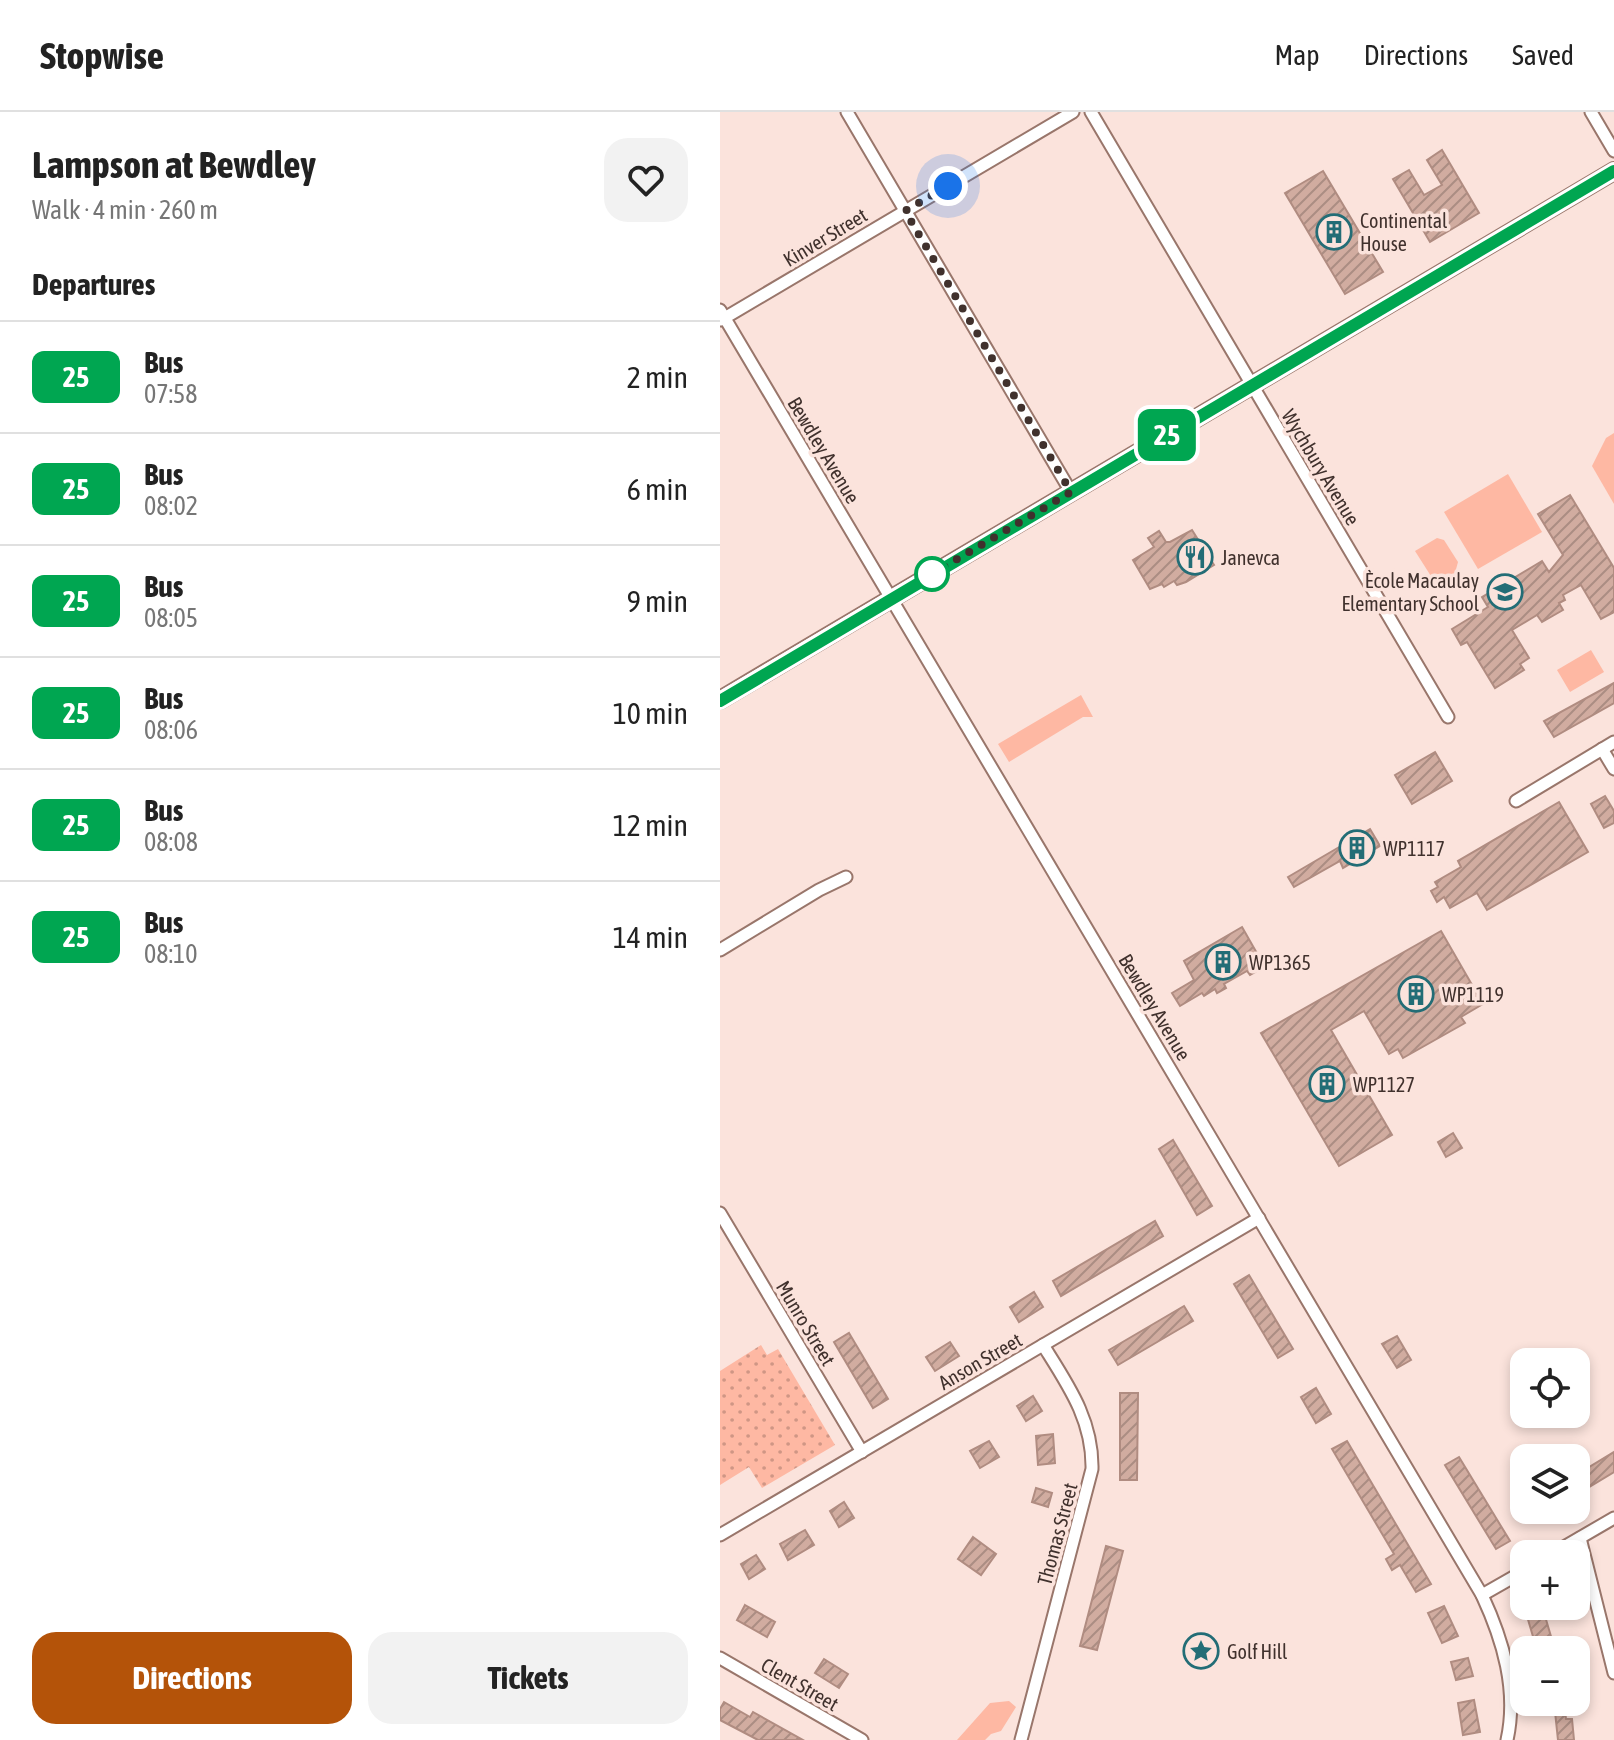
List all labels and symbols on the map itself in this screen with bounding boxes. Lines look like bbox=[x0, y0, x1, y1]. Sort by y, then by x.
your location bbox=[928, 166, 968, 206]
street label: Kinver Street bbox=[779, 203, 871, 271]
place label: Continental House bbox=[1360, 209, 1448, 255]
building icon: Continental House bbox=[1315, 213, 1353, 251]
street label: Bewdley Avenue bbox=[783, 393, 865, 507]
street label: Wychbury Avenue bbox=[1277, 405, 1365, 529]
line badge: 25 bbox=[1131, 409, 1203, 461]
restaurant icon: Janevca bbox=[1176, 538, 1214, 576]
place label: Janevca bbox=[1221, 546, 1280, 569]
unlabelled marker bbox=[915, 557, 949, 591]
place label: Ècole Macaulay Elementary School bbox=[1342, 569, 1480, 615]
school or university icon: Ècole Macaulay Elementary School bbox=[1486, 573, 1524, 611]
building icon: WP1117 bbox=[1338, 829, 1376, 867]
place label: WP1117 bbox=[1383, 837, 1445, 860]
building icon: WP1365 bbox=[1204, 943, 1242, 981]
street label: Bewdley Avenue bbox=[1114, 950, 1196, 1064]
place label: WP1365 bbox=[1249, 951, 1311, 974]
building icon: WP1119 bbox=[1397, 975, 1435, 1013]
place label: WP1119 bbox=[1442, 983, 1504, 1006]
building icon: WP1127 bbox=[1308, 1065, 1346, 1103]
place label: WP1127 bbox=[1353, 1073, 1415, 1096]
street label: Munro Street bbox=[772, 1276, 840, 1370]
street label: Anson Street bbox=[934, 1328, 1026, 1394]
street label: Thomas Street bbox=[1032, 1480, 1082, 1588]
place icon: Golf Hill bbox=[1182, 1632, 1220, 1670]
place label: Golf Hill bbox=[1227, 1640, 1288, 1663]
street label: Clent Street bbox=[757, 1653, 843, 1715]

